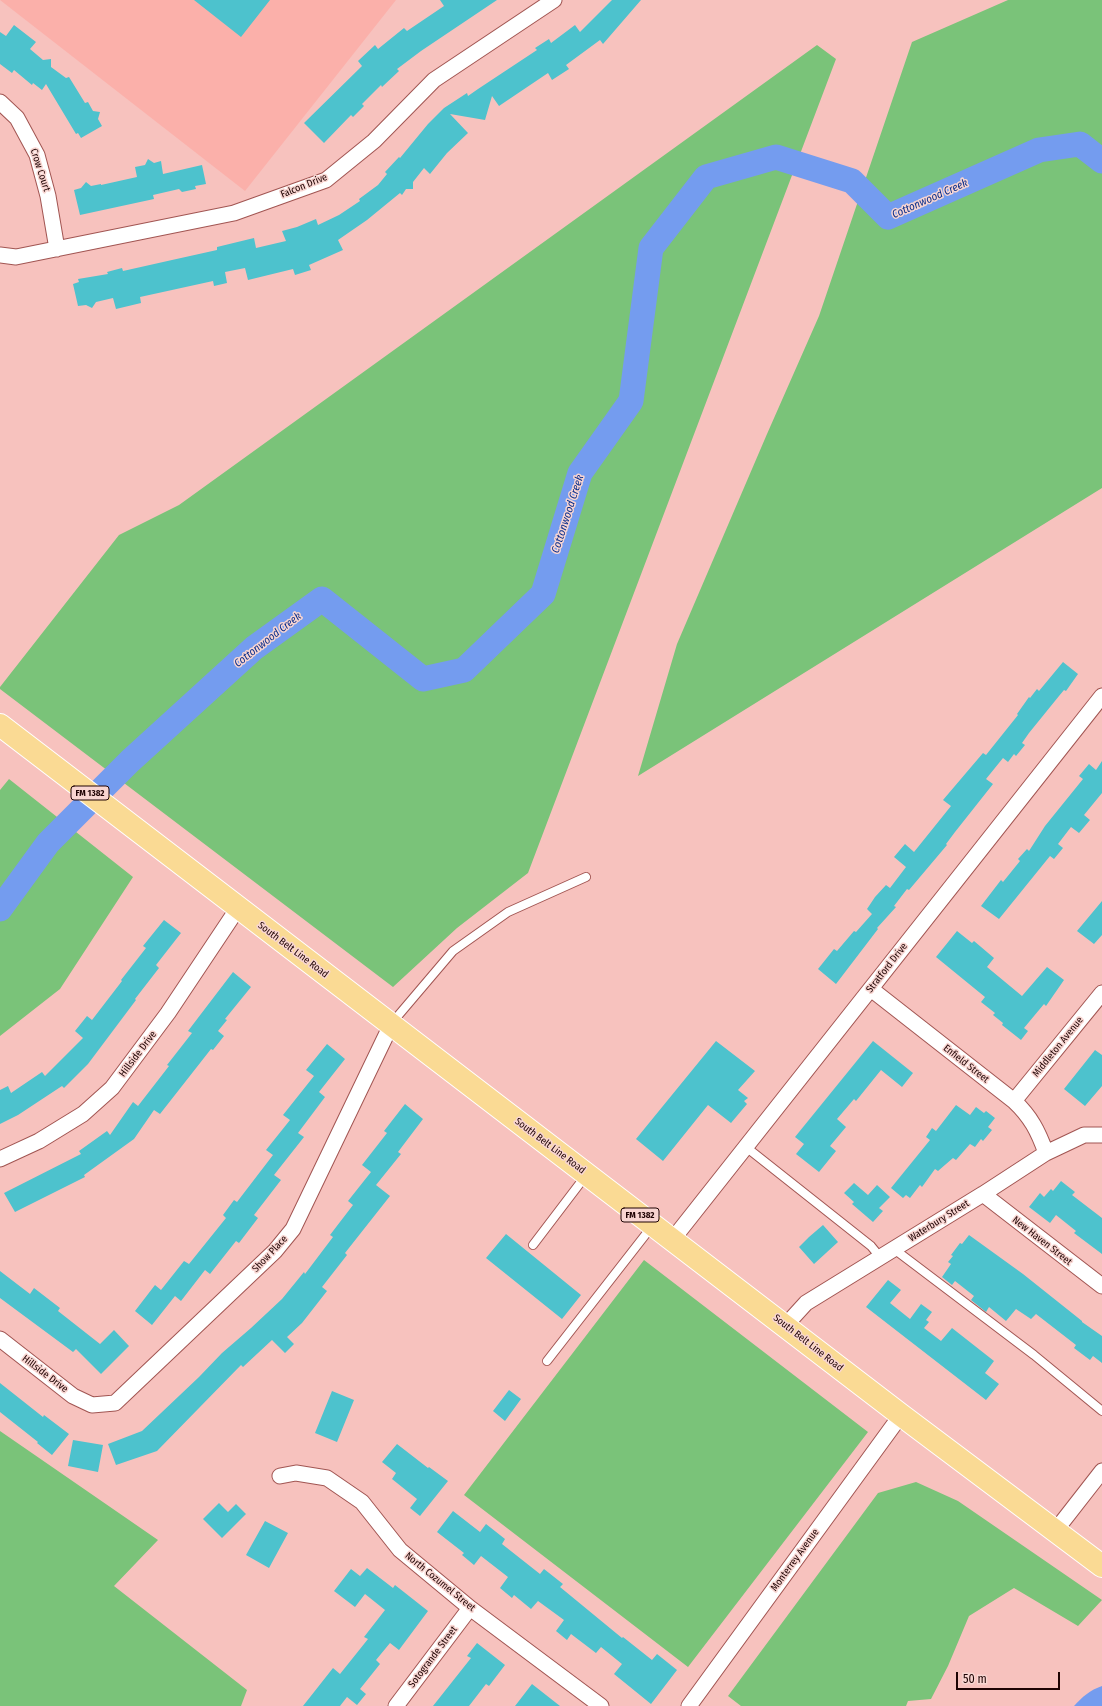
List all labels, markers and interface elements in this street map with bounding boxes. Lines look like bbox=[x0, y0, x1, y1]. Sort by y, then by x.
street label: Crow Court bbox=[27, 147, 53, 193]
street label: Falcon Drive bbox=[279, 171, 329, 201]
water label: Cottonwood Creek bbox=[890, 176, 970, 222]
water label: Cottonwood Creek bbox=[549, 473, 587, 555]
water label: Cottonwood Creek bbox=[232, 610, 304, 670]
road number: FM 1382 bbox=[71, 786, 109, 800]
street label: South Belt Line Road bbox=[255, 920, 331, 980]
street label: Stratford Drive bbox=[864, 941, 910, 995]
street label: Middleton Avenue bbox=[1030, 1014, 1086, 1080]
street label: Hillside Drive bbox=[117, 1029, 159, 1079]
street label: Enfield Street bbox=[941, 1042, 991, 1086]
street label: South Belt Line Road bbox=[512, 1116, 588, 1176]
street label: Waterbury Street bbox=[907, 1198, 971, 1244]
road number: FM 1382 bbox=[621, 1208, 659, 1222]
street label: New Haven Street bbox=[1010, 1214, 1074, 1268]
street label: Show Place bbox=[250, 1233, 290, 1275]
street label: South Belt Line Road bbox=[771, 1312, 845, 1374]
street label: Hillside Drive bbox=[20, 1353, 70, 1395]
street label: Monterrey Avenue bbox=[768, 1526, 822, 1594]
street label: North Cozumel Street bbox=[402, 1550, 478, 1614]
street label: Sotogrande Street bbox=[406, 1624, 460, 1690]
scale bar bbox=[958, 1664, 1062, 1690]
text: 50 m bbox=[963, 1672, 987, 1686]

